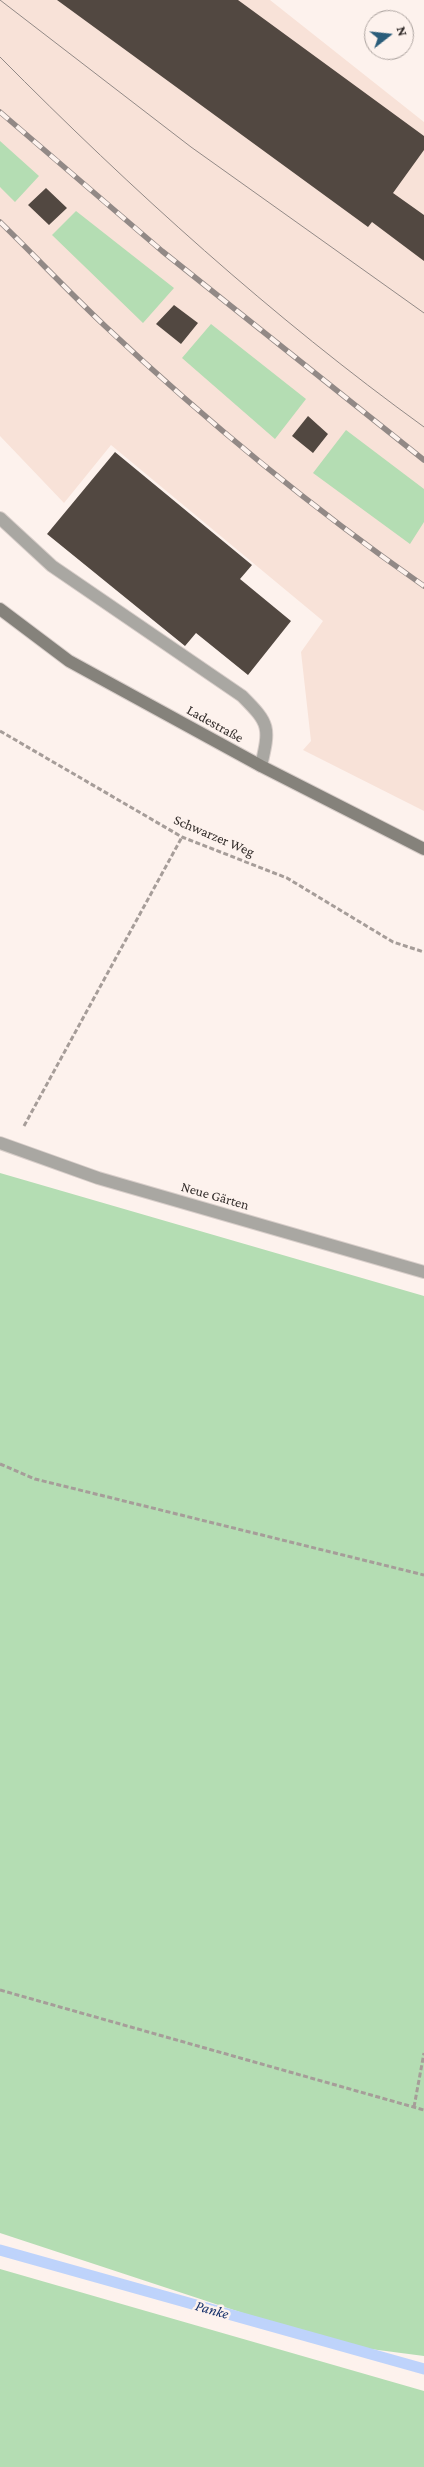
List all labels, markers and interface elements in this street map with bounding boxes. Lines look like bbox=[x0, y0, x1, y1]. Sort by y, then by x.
north arrow bbox=[364, 10, 414, 60]
text: N bbox=[393, 24, 411, 38]
street label: Ladestraße bbox=[184, 702, 246, 746]
street label: Schwarzer Weg bbox=[171, 811, 257, 861]
street label: Neue Gärten bbox=[179, 1178, 251, 1214]
water label: Panke bbox=[193, 2297, 231, 2323]

